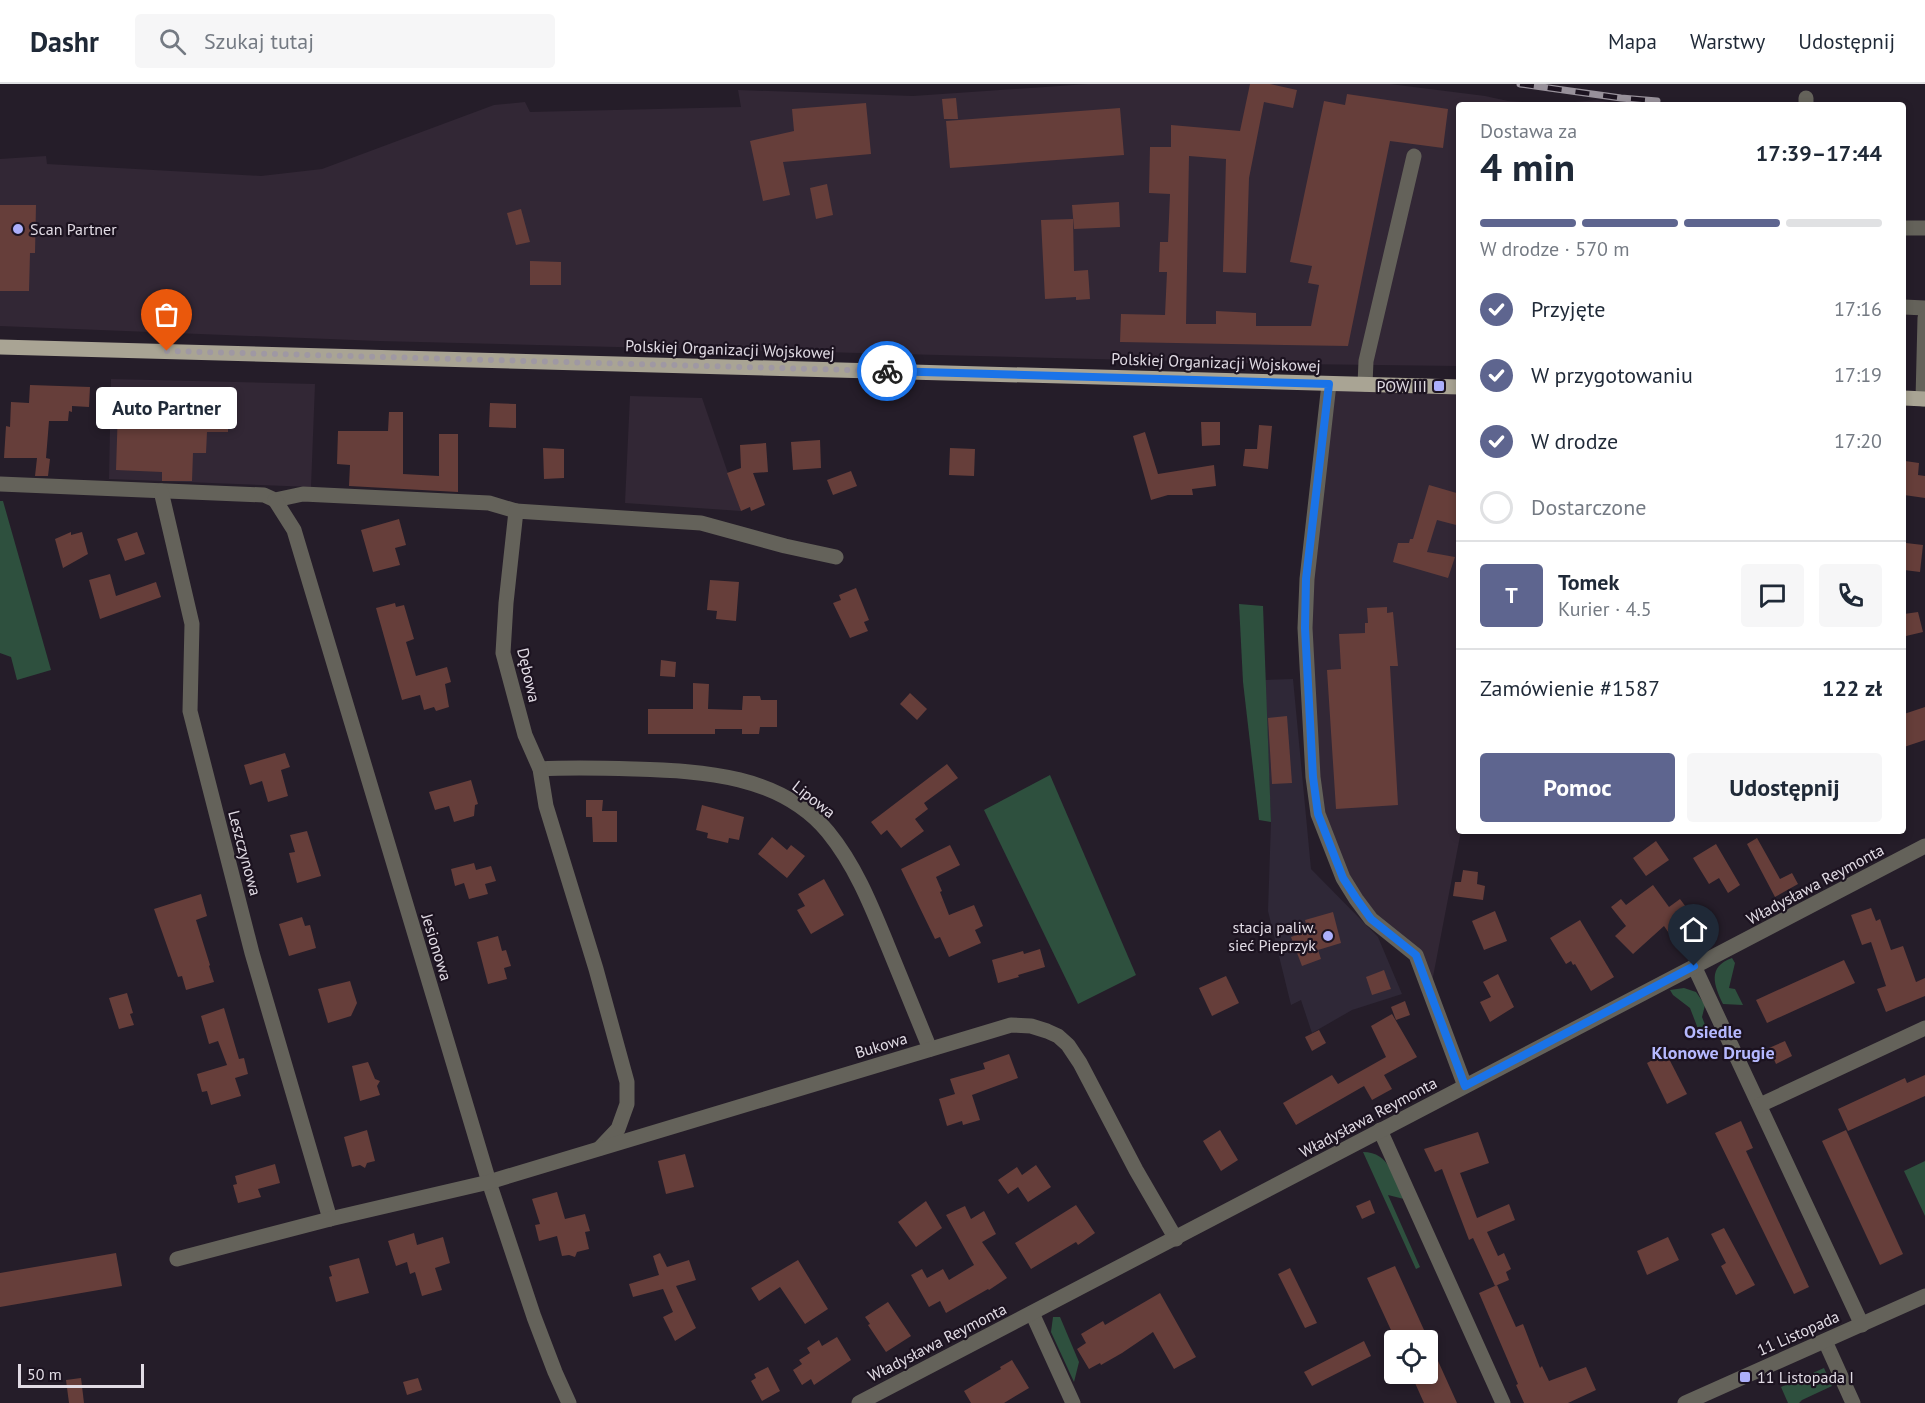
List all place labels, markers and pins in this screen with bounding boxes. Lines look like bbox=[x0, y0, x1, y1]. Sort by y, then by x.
place label: Scan Partner bbox=[30, 219, 117, 239]
marker: Scan Partner bbox=[11, 222, 25, 236]
pin bbox=[141, 289, 192, 351]
place label: POW III bbox=[1377, 376, 1427, 396]
marker: POW III bbox=[1432, 379, 1446, 393]
callout: Auto Partner bbox=[96, 387, 237, 429]
pin bbox=[1668, 904, 1719, 966]
place label: stacja paliw. sieć Pieprzyk bbox=[1228, 917, 1316, 955]
marker: stacja paliw. sieć Pieprzyk bbox=[1321, 929, 1335, 943]
place label: 11 Listopada I bbox=[1757, 1367, 1854, 1387]
marker: 11 Listopada I bbox=[1738, 1370, 1752, 1384]

